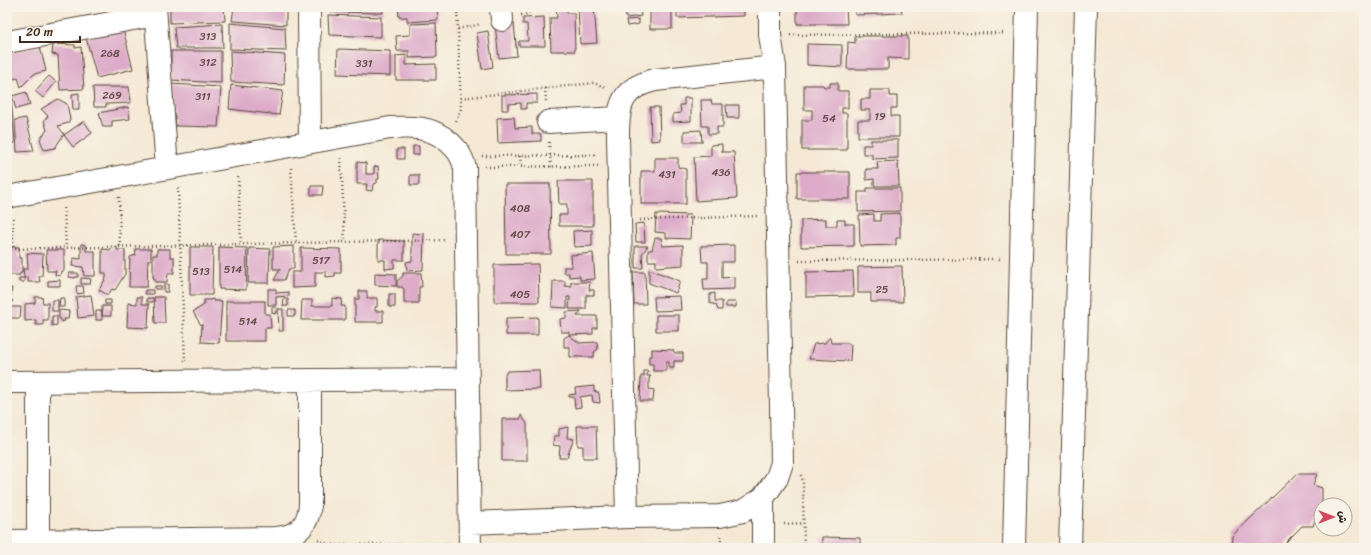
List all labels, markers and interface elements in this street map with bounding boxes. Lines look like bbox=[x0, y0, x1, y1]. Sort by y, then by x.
scale bar bbox=[20, 18, 80, 44]
text: 20 m bbox=[26, 21, 53, 43]
house number: 313 bbox=[200, 27, 216, 46]
house number: 268 bbox=[100, 44, 120, 63]
house number: 312 bbox=[199, 53, 217, 72]
house number: 331 bbox=[356, 54, 373, 73]
house number: 269 bbox=[102, 86, 122, 105]
house number: 311 bbox=[195, 87, 211, 106]
house number: 19 bbox=[874, 107, 886, 126]
house number: 54 bbox=[822, 109, 836, 128]
house number: 436 bbox=[711, 163, 731, 182]
house number: 431 bbox=[658, 165, 676, 184]
house number: 408 bbox=[510, 199, 531, 218]
house number: 407 bbox=[510, 225, 531, 244]
house number: 517 bbox=[312, 251, 331, 270]
house number: 514 bbox=[224, 260, 242, 279]
house number: 513 bbox=[192, 262, 210, 281]
house number: 25 bbox=[875, 280, 889, 299]
house number: 405 bbox=[510, 285, 531, 304]
house number: 514 bbox=[239, 312, 257, 331]
north arrow bbox=[1313, 497, 1353, 537]
text: ش bbox=[1333, 511, 1352, 523]

